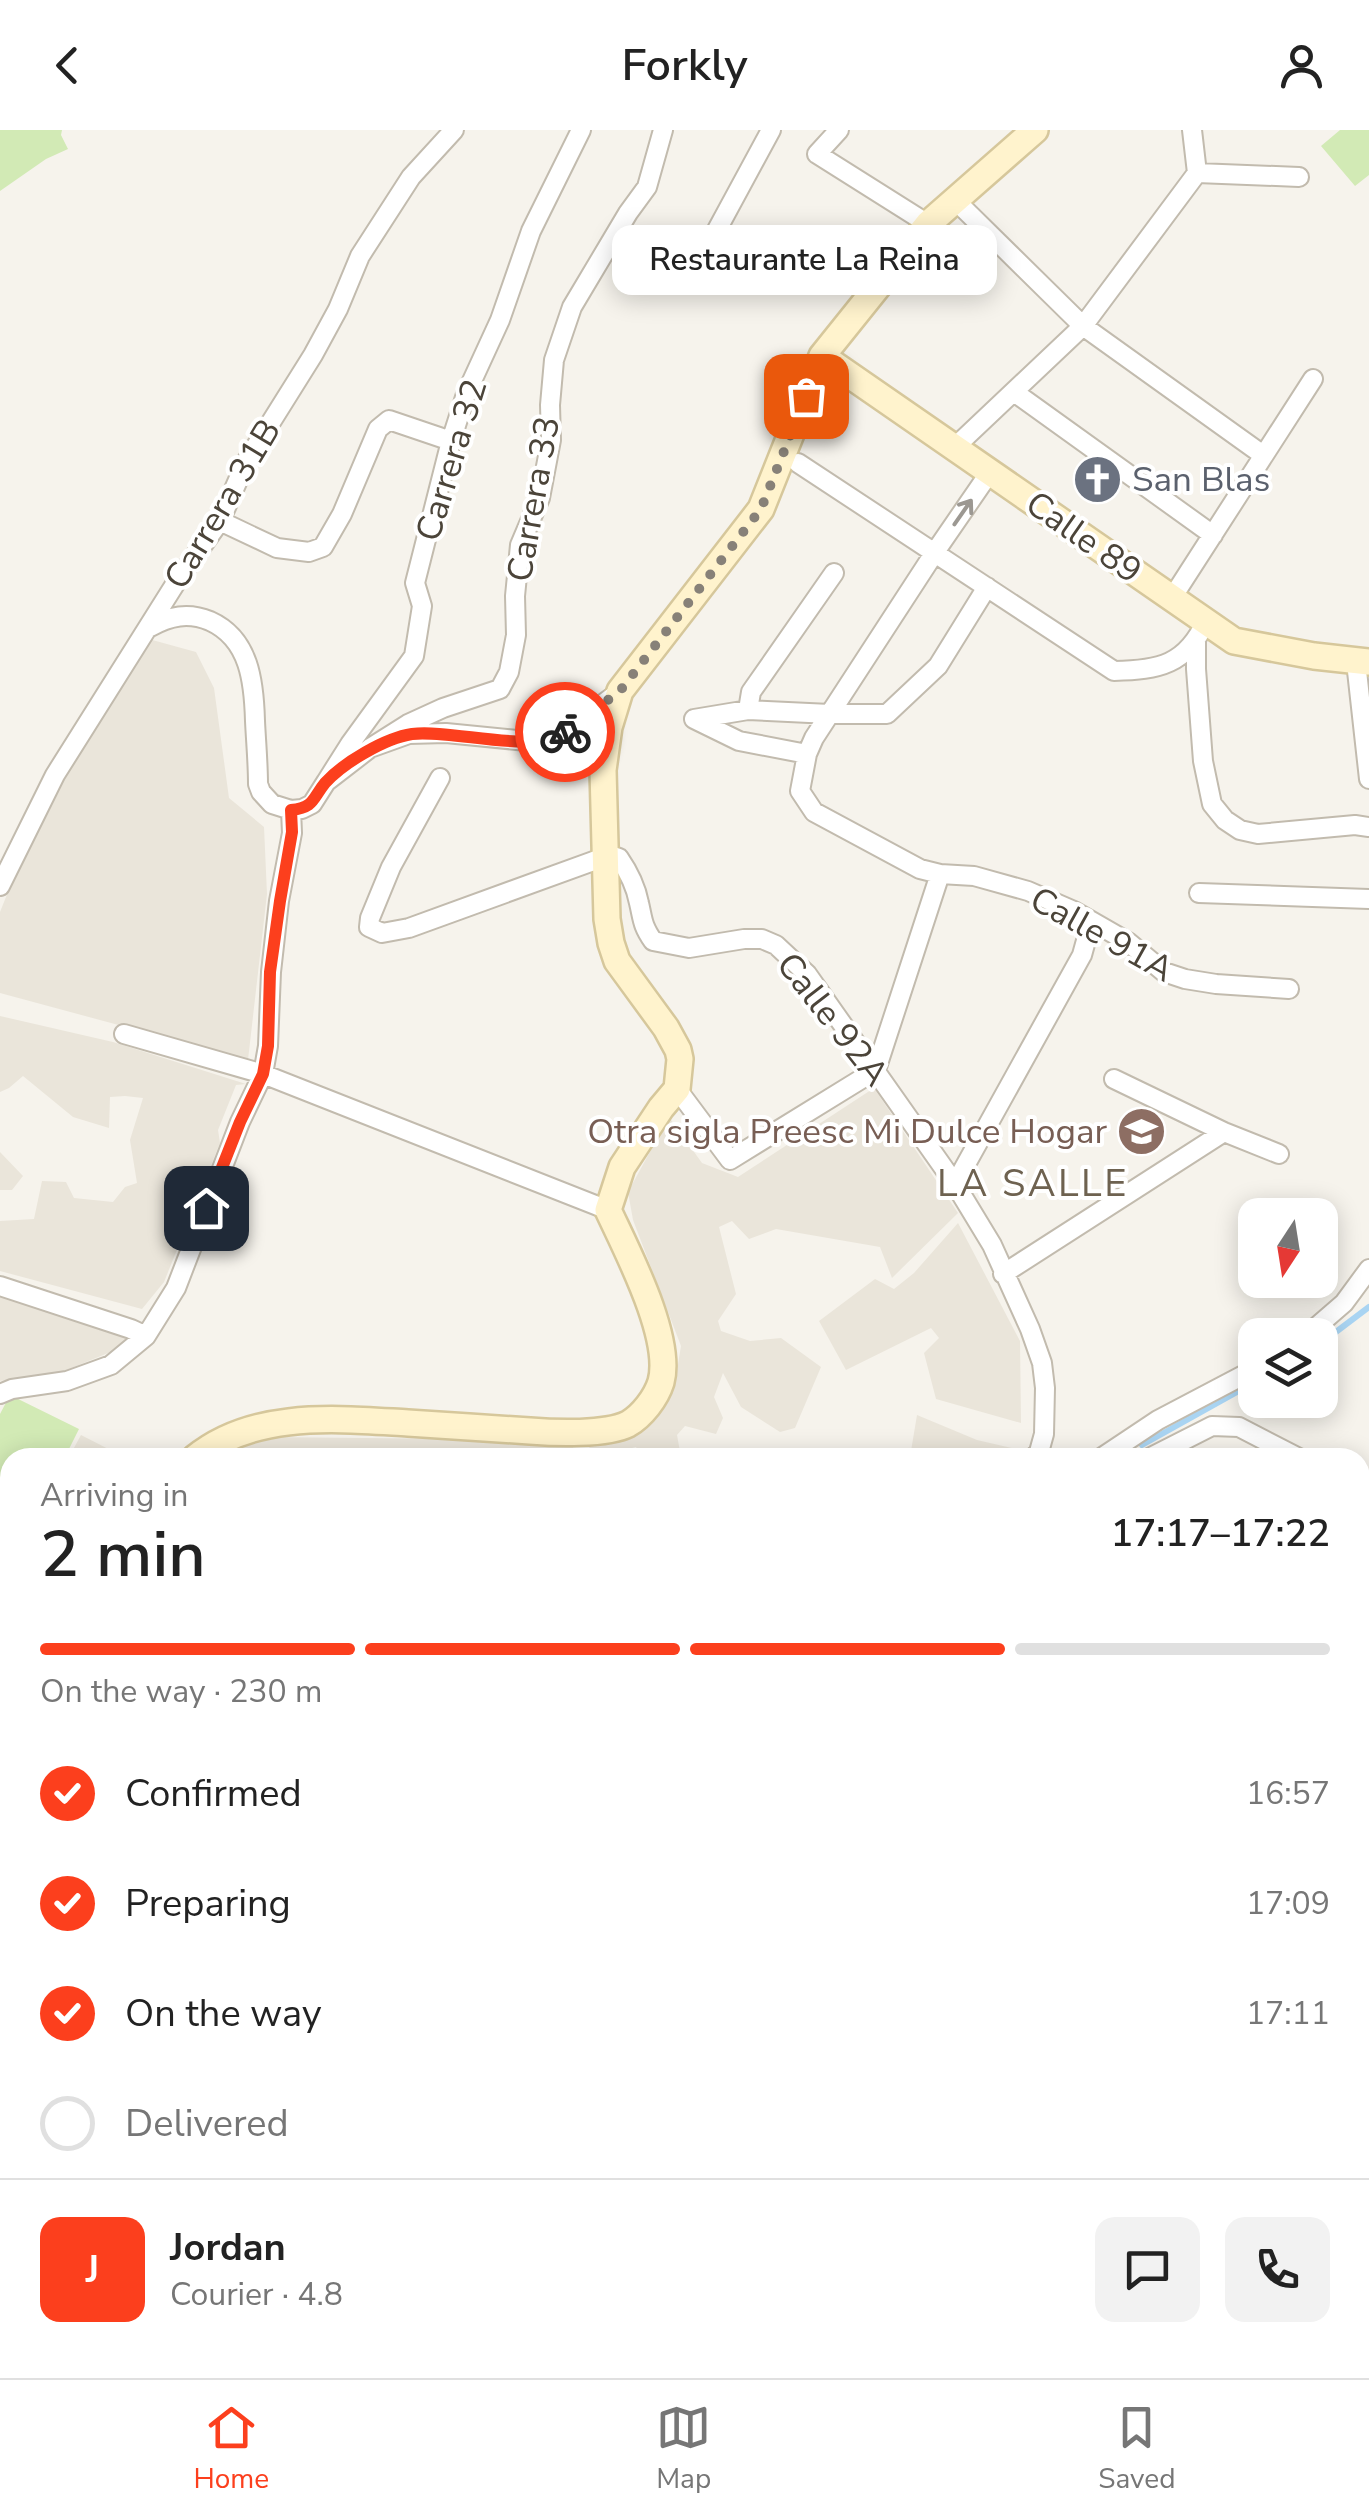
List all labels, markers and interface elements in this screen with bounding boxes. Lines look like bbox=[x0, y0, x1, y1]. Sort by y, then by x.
text: Forkly bbox=[621, 35, 748, 96]
icon: back bbox=[40, 38, 95, 93]
icon: person bbox=[1274, 38, 1329, 93]
callout: Restaurante La Reina bbox=[614, 226, 998, 296]
text: Restaurante La Reina bbox=[649, 238, 960, 281]
pin bbox=[764, 354, 849, 439]
icon: bag bbox=[779, 369, 834, 424]
street label: Carrera 32 bbox=[405, 373, 498, 547]
street label: Carrera 31B bbox=[153, 410, 292, 598]
street label: Carrera 33 bbox=[496, 413, 571, 585]
church icon: San Blas bbox=[1071, 453, 1123, 505]
place label: San Blas bbox=[1132, 456, 1270, 503]
street label: Calle 89 bbox=[1016, 480, 1151, 594]
one-way arrow bbox=[952, 499, 973, 527]
courier bbox=[515, 682, 615, 782]
icon: bike bbox=[538, 705, 593, 760]
street label: Calle 91A bbox=[1022, 876, 1182, 993]
street label: Calle 92A bbox=[766, 943, 900, 1096]
school or university icon: Otra sigla Preesc Mi Dulce Hogar bbox=[1116, 1105, 1168, 1157]
place label: Otra sigla Preesc Mi Dulce Hogar bbox=[587, 1108, 1107, 1155]
district label: LA SALLE bbox=[937, 1158, 1129, 1209]
pin bbox=[164, 1166, 249, 1251]
icon: home bbox=[179, 1181, 234, 1236]
north arrow bbox=[1238, 1198, 1338, 1298]
map controls bbox=[1238, 1198, 1338, 1418]
button: layers bbox=[1238, 1318, 1338, 1418]
text: Arriving in bbox=[40, 1474, 188, 1517]
text: 17:17–17:22 bbox=[1111, 1508, 1330, 1559]
text: 2 min bbox=[40, 1510, 206, 1599]
text: On the way · 230 m bbox=[40, 1670, 322, 1713]
icon: check bbox=[40, 1766, 95, 1821]
text: Confirmed bbox=[125, 1768, 302, 1819]
text: 16:57 bbox=[1246, 1772, 1330, 1815]
icon: check bbox=[40, 1876, 95, 1931]
text: Preparing bbox=[125, 1878, 291, 1929]
text: 17:09 bbox=[1246, 1882, 1330, 1925]
icon: check bbox=[40, 1986, 95, 2041]
text: On the way bbox=[125, 1988, 321, 2039]
text: 17:11 bbox=[1246, 1992, 1330, 2035]
text: Delivered bbox=[125, 2098, 289, 2149]
button: chat bbox=[1095, 2217, 1200, 2322]
button: phone bbox=[1225, 2217, 1330, 2322]
text: Jordan bbox=[170, 2222, 286, 2273]
text: J bbox=[86, 2244, 99, 2295]
text: Courier · 4.8 bbox=[170, 2273, 343, 2316]
tab: Home bbox=[193, 2400, 269, 2498]
tab: Map bbox=[656, 2400, 711, 2498]
tab: Saved bbox=[1098, 2400, 1176, 2498]

